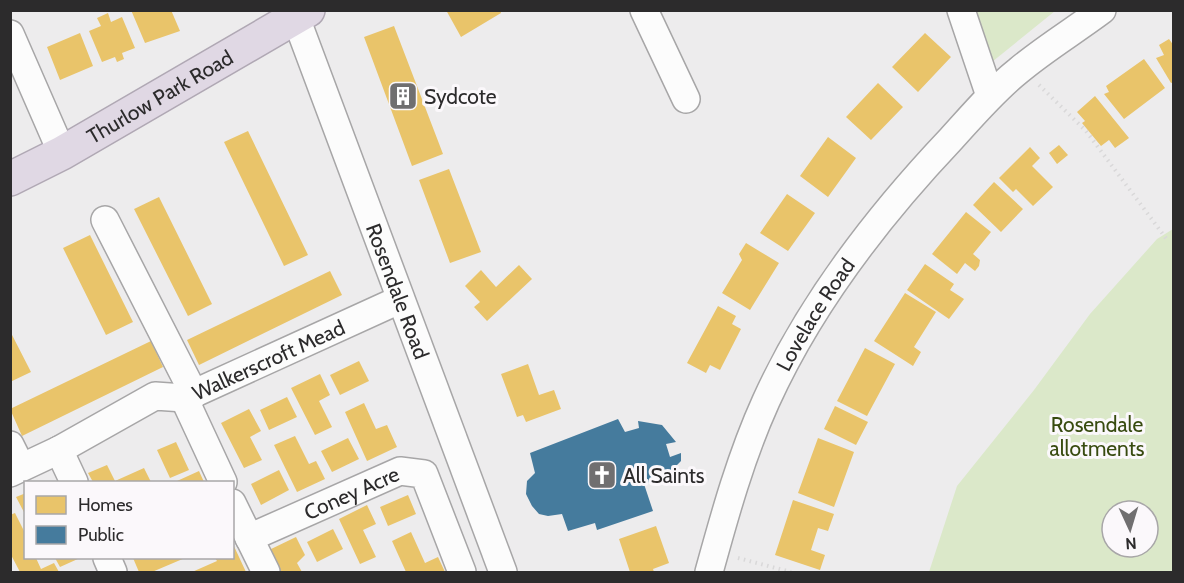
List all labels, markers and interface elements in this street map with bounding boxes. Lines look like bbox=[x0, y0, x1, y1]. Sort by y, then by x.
street label: Thurlow Park Road bbox=[82, 44, 237, 148]
building icon: Sydcote bbox=[387, 80, 419, 112]
place label: Sydcote bbox=[424, 84, 497, 109]
street label: Rosendale Road bbox=[361, 220, 435, 362]
street label: Lovelace Road bbox=[770, 253, 859, 375]
street label: Walkerscroft Mead bbox=[188, 314, 348, 405]
park label: Rosendale allotments bbox=[1050, 412, 1145, 461]
church icon: All Saints bbox=[586, 459, 618, 491]
street label: Coney Acre bbox=[300, 460, 403, 525]
place label: All Saints bbox=[623, 463, 705, 488]
legend bbox=[24, 481, 234, 559]
text: Homes bbox=[78, 494, 133, 516]
north arrow bbox=[1100, 499, 1160, 559]
text: Public bbox=[78, 524, 124, 546]
text: N bbox=[1125, 534, 1137, 553]

